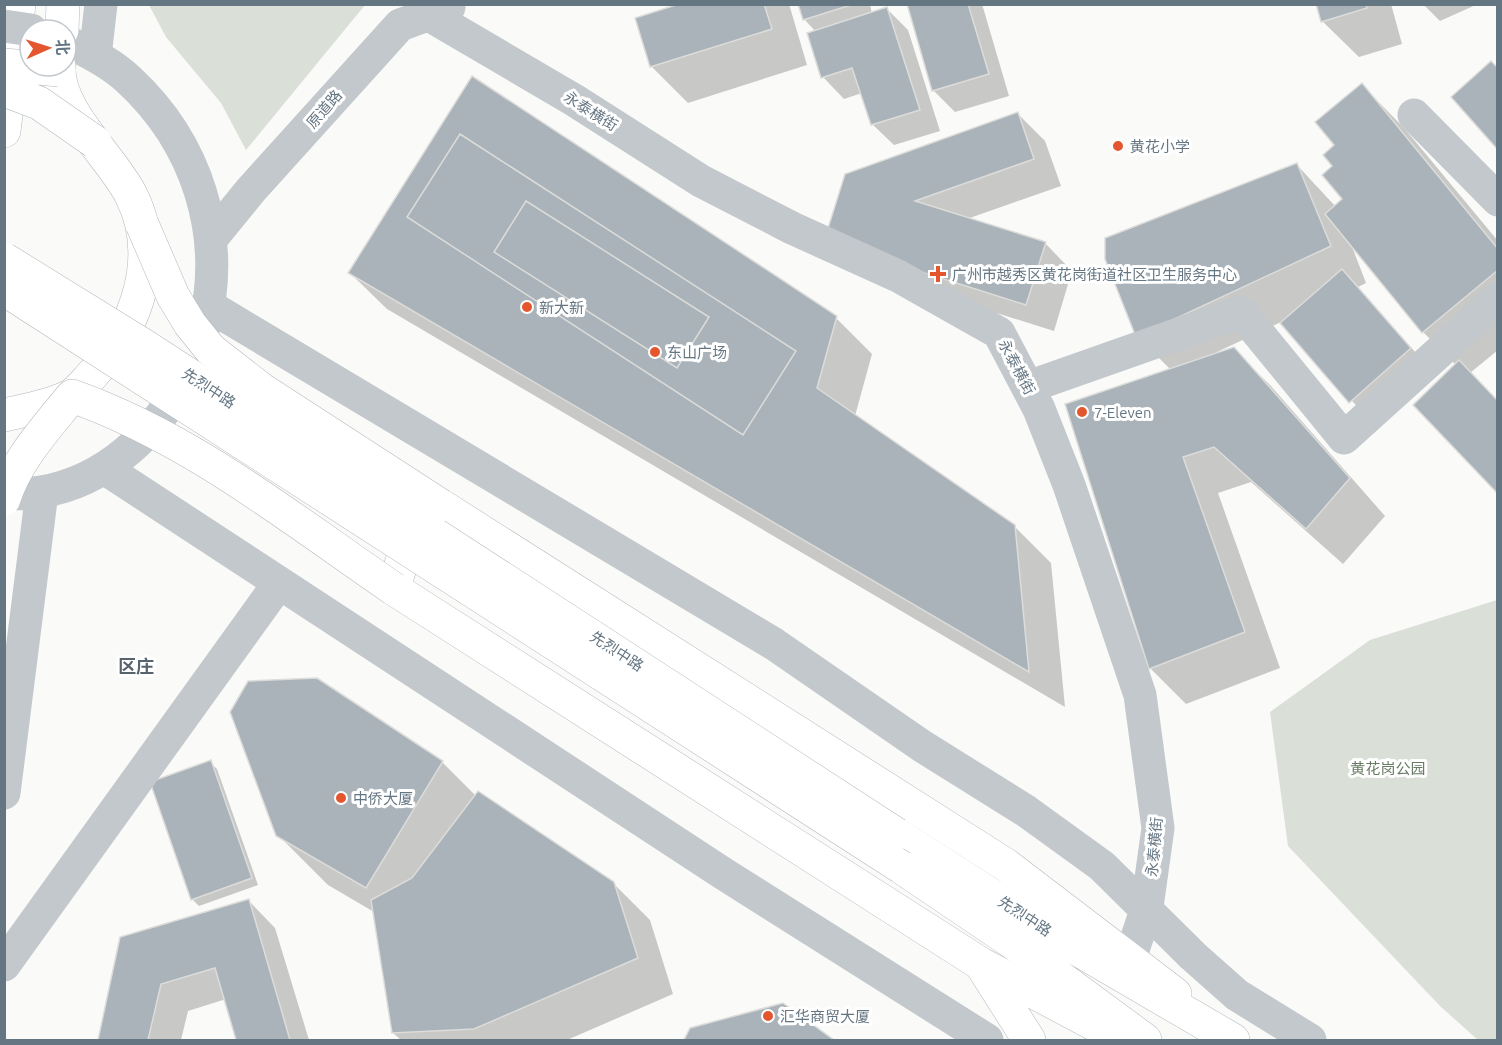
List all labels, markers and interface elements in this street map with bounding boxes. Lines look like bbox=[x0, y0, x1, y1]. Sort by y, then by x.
north arrow bbox=[18, 18, 78, 78]
text: 北 bbox=[54, 39, 72, 56]
street label: 原道路 bbox=[303, 86, 345, 132]
street label: 永泰横街 bbox=[561, 88, 621, 134]
place label: 黄花小学 bbox=[1130, 138, 1190, 155]
marker: 黄花小学 bbox=[1111, 139, 1125, 153]
marker: 广州市越秀区黄花岗街道社区卫生服务中心 bbox=[929, 265, 947, 283]
place label: 广州市越秀区黄花岗街道社区卫生服务中心 bbox=[952, 266, 1237, 283]
place label: 新大新 bbox=[539, 299, 584, 316]
marker: 新大新 bbox=[520, 300, 534, 314]
street label: 永泰横街 bbox=[995, 337, 1039, 397]
place label: 东山广场 bbox=[667, 344, 727, 361]
marker: 东山广场 bbox=[648, 345, 662, 359]
street label: 先烈中路 bbox=[179, 365, 239, 411]
place label: 7-Eleven bbox=[1094, 404, 1152, 421]
marker: 7-Eleven bbox=[1075, 405, 1089, 419]
street label: 先烈中路 bbox=[587, 628, 647, 674]
district label: 区庄 bbox=[118, 656, 154, 676]
park label: 黄花岗公园 bbox=[1350, 760, 1426, 777]
place label: 中侨大厦 bbox=[353, 790, 413, 807]
marker: 中侨大厦 bbox=[334, 791, 348, 805]
street label: 永泰横街 bbox=[1143, 816, 1165, 878]
street label: 先烈中路 bbox=[995, 893, 1055, 939]
place label: 汇华商贸大厦 bbox=[780, 1008, 870, 1025]
marker: 汇华商贸大厦 bbox=[761, 1009, 775, 1023]

